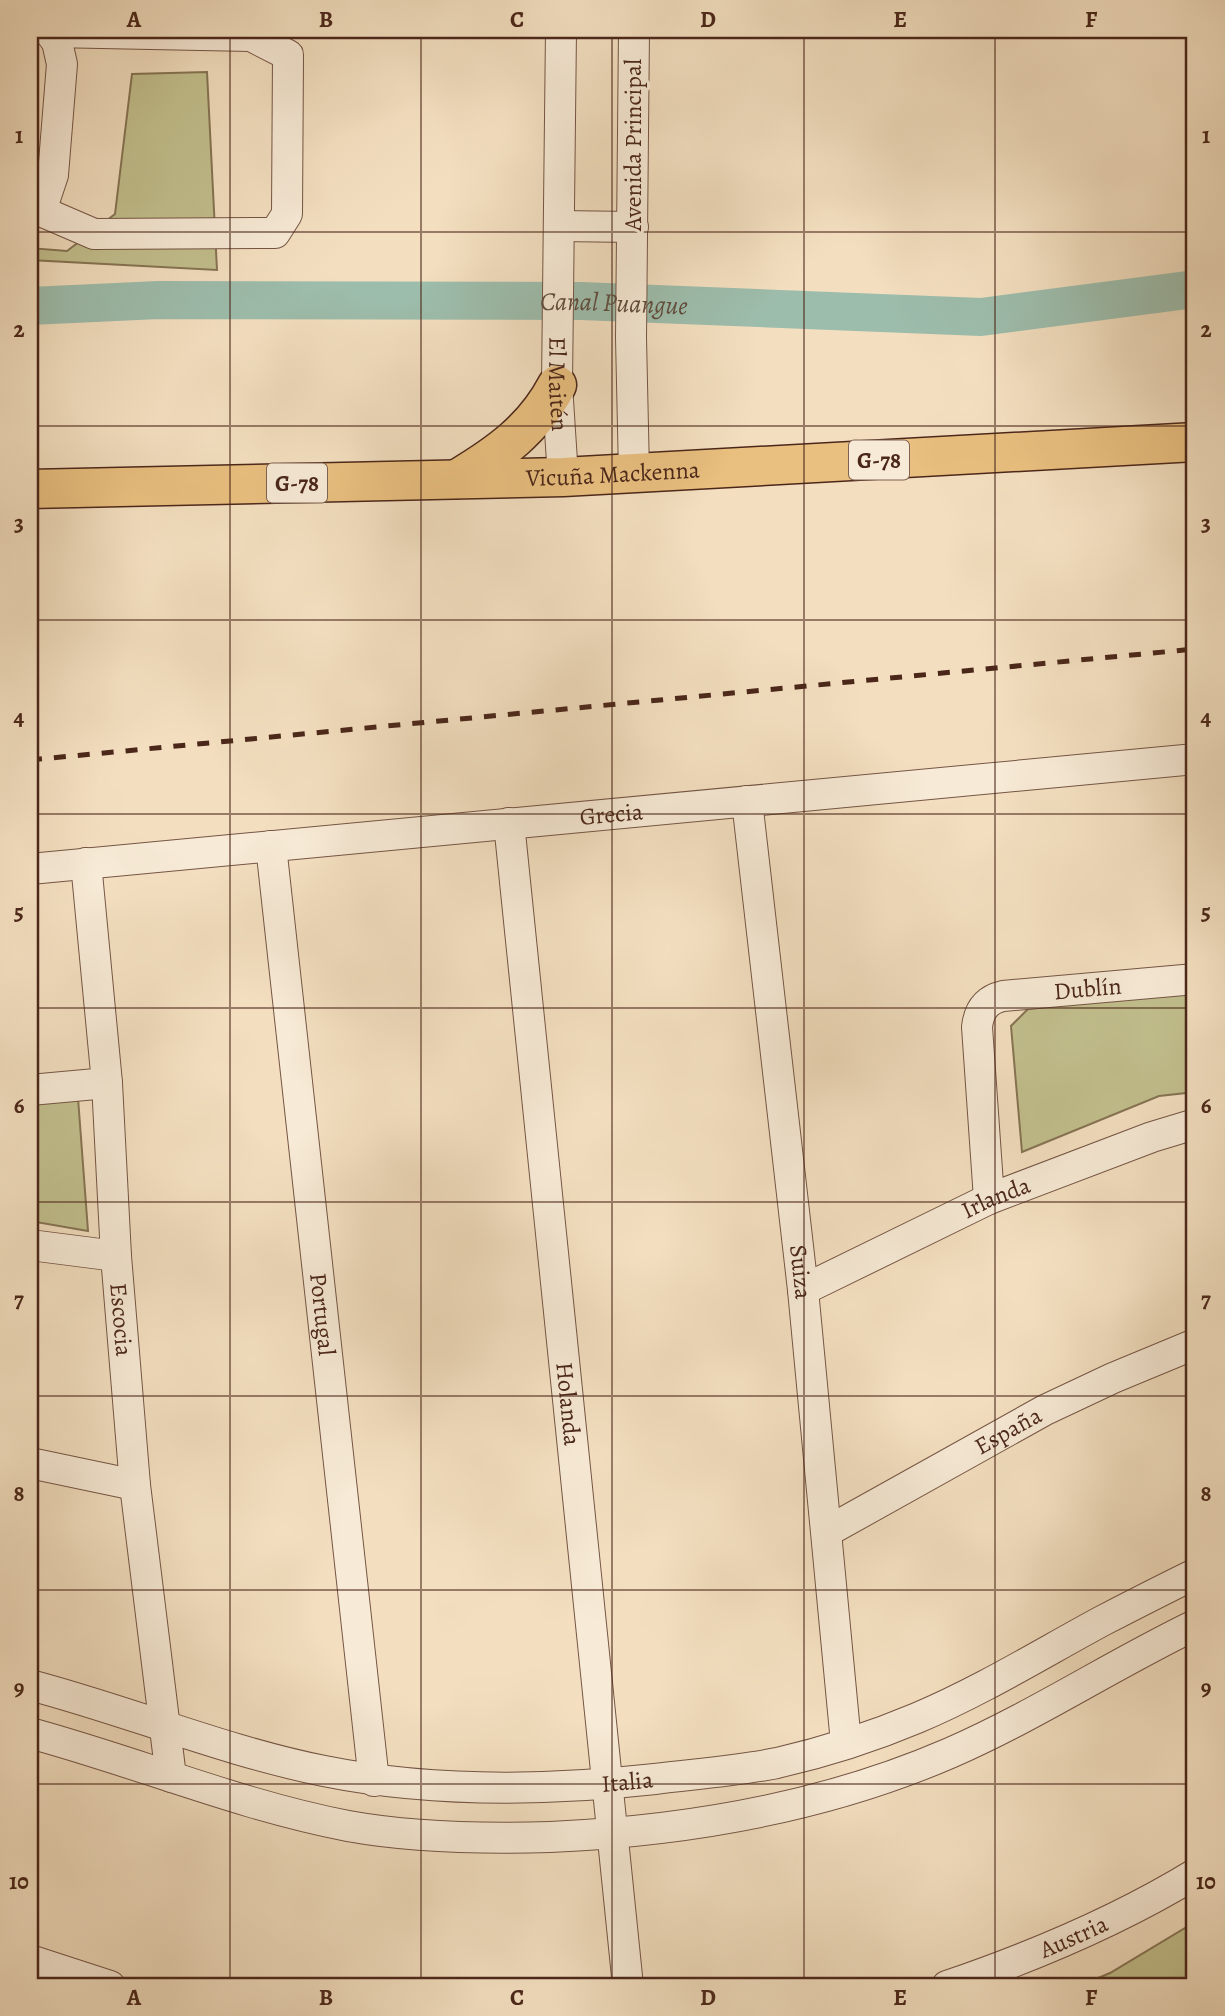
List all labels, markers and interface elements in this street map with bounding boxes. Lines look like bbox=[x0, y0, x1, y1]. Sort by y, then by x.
text: A bbox=[126, 4, 142, 35]
text: B bbox=[319, 4, 333, 35]
text: C bbox=[510, 4, 524, 35]
text: D bbox=[700, 4, 716, 35]
text: E bbox=[893, 4, 907, 35]
text: F bbox=[1085, 4, 1098, 35]
street label: Avenida Principal bbox=[617, 59, 649, 232]
text: 1 bbox=[15, 120, 23, 151]
text: 1 bbox=[1202, 120, 1210, 151]
water label: Canal Puangue bbox=[540, 284, 688, 323]
text: 2 bbox=[13, 314, 25, 345]
text: 2 bbox=[1200, 314, 1212, 345]
street label: El Maitén bbox=[541, 336, 576, 432]
road number: G-78 bbox=[849, 440, 909, 480]
street label: Vicuña Mackenna bbox=[524, 453, 701, 494]
road number: G-78 bbox=[267, 463, 327, 503]
text: 3 bbox=[14, 508, 24, 539]
text: 3 bbox=[1201, 508, 1211, 539]
text: 4 bbox=[14, 702, 25, 733]
text: 4 bbox=[1201, 702, 1212, 733]
street label: Grecia bbox=[578, 795, 645, 833]
text: 5 bbox=[14, 896, 24, 927]
text: 5 bbox=[1201, 896, 1211, 927]
street label: Dublín bbox=[1052, 970, 1123, 1007]
text: 6 bbox=[14, 1090, 25, 1121]
text: 6 bbox=[1201, 1090, 1212, 1121]
street label: Irlanda bbox=[956, 1169, 1036, 1226]
street label: Suiza bbox=[782, 1243, 820, 1301]
street label: Portugal bbox=[302, 1271, 343, 1357]
street label: Escocia bbox=[102, 1281, 140, 1358]
text: 7 bbox=[14, 1284, 24, 1315]
text: 7 bbox=[1201, 1284, 1211, 1315]
street label: Holanda bbox=[548, 1361, 589, 1448]
street label: España bbox=[969, 1399, 1048, 1462]
text: 8 bbox=[13, 1478, 25, 1509]
text: 8 bbox=[1200, 1478, 1212, 1509]
text: 9 bbox=[14, 1672, 24, 1703]
text: 9 bbox=[1201, 1672, 1211, 1703]
street label: Italia bbox=[600, 1763, 655, 1800]
text: 10 bbox=[9, 1866, 29, 1897]
text: 10 bbox=[1196, 1866, 1216, 1897]
street label: Austria bbox=[1034, 1907, 1114, 1966]
text: A bbox=[126, 1982, 142, 2013]
text: B bbox=[319, 1982, 333, 2013]
text: C bbox=[510, 1982, 524, 2013]
text: D bbox=[700, 1982, 716, 2013]
text: E bbox=[893, 1982, 907, 2013]
text: F bbox=[1085, 1982, 1098, 2013]

